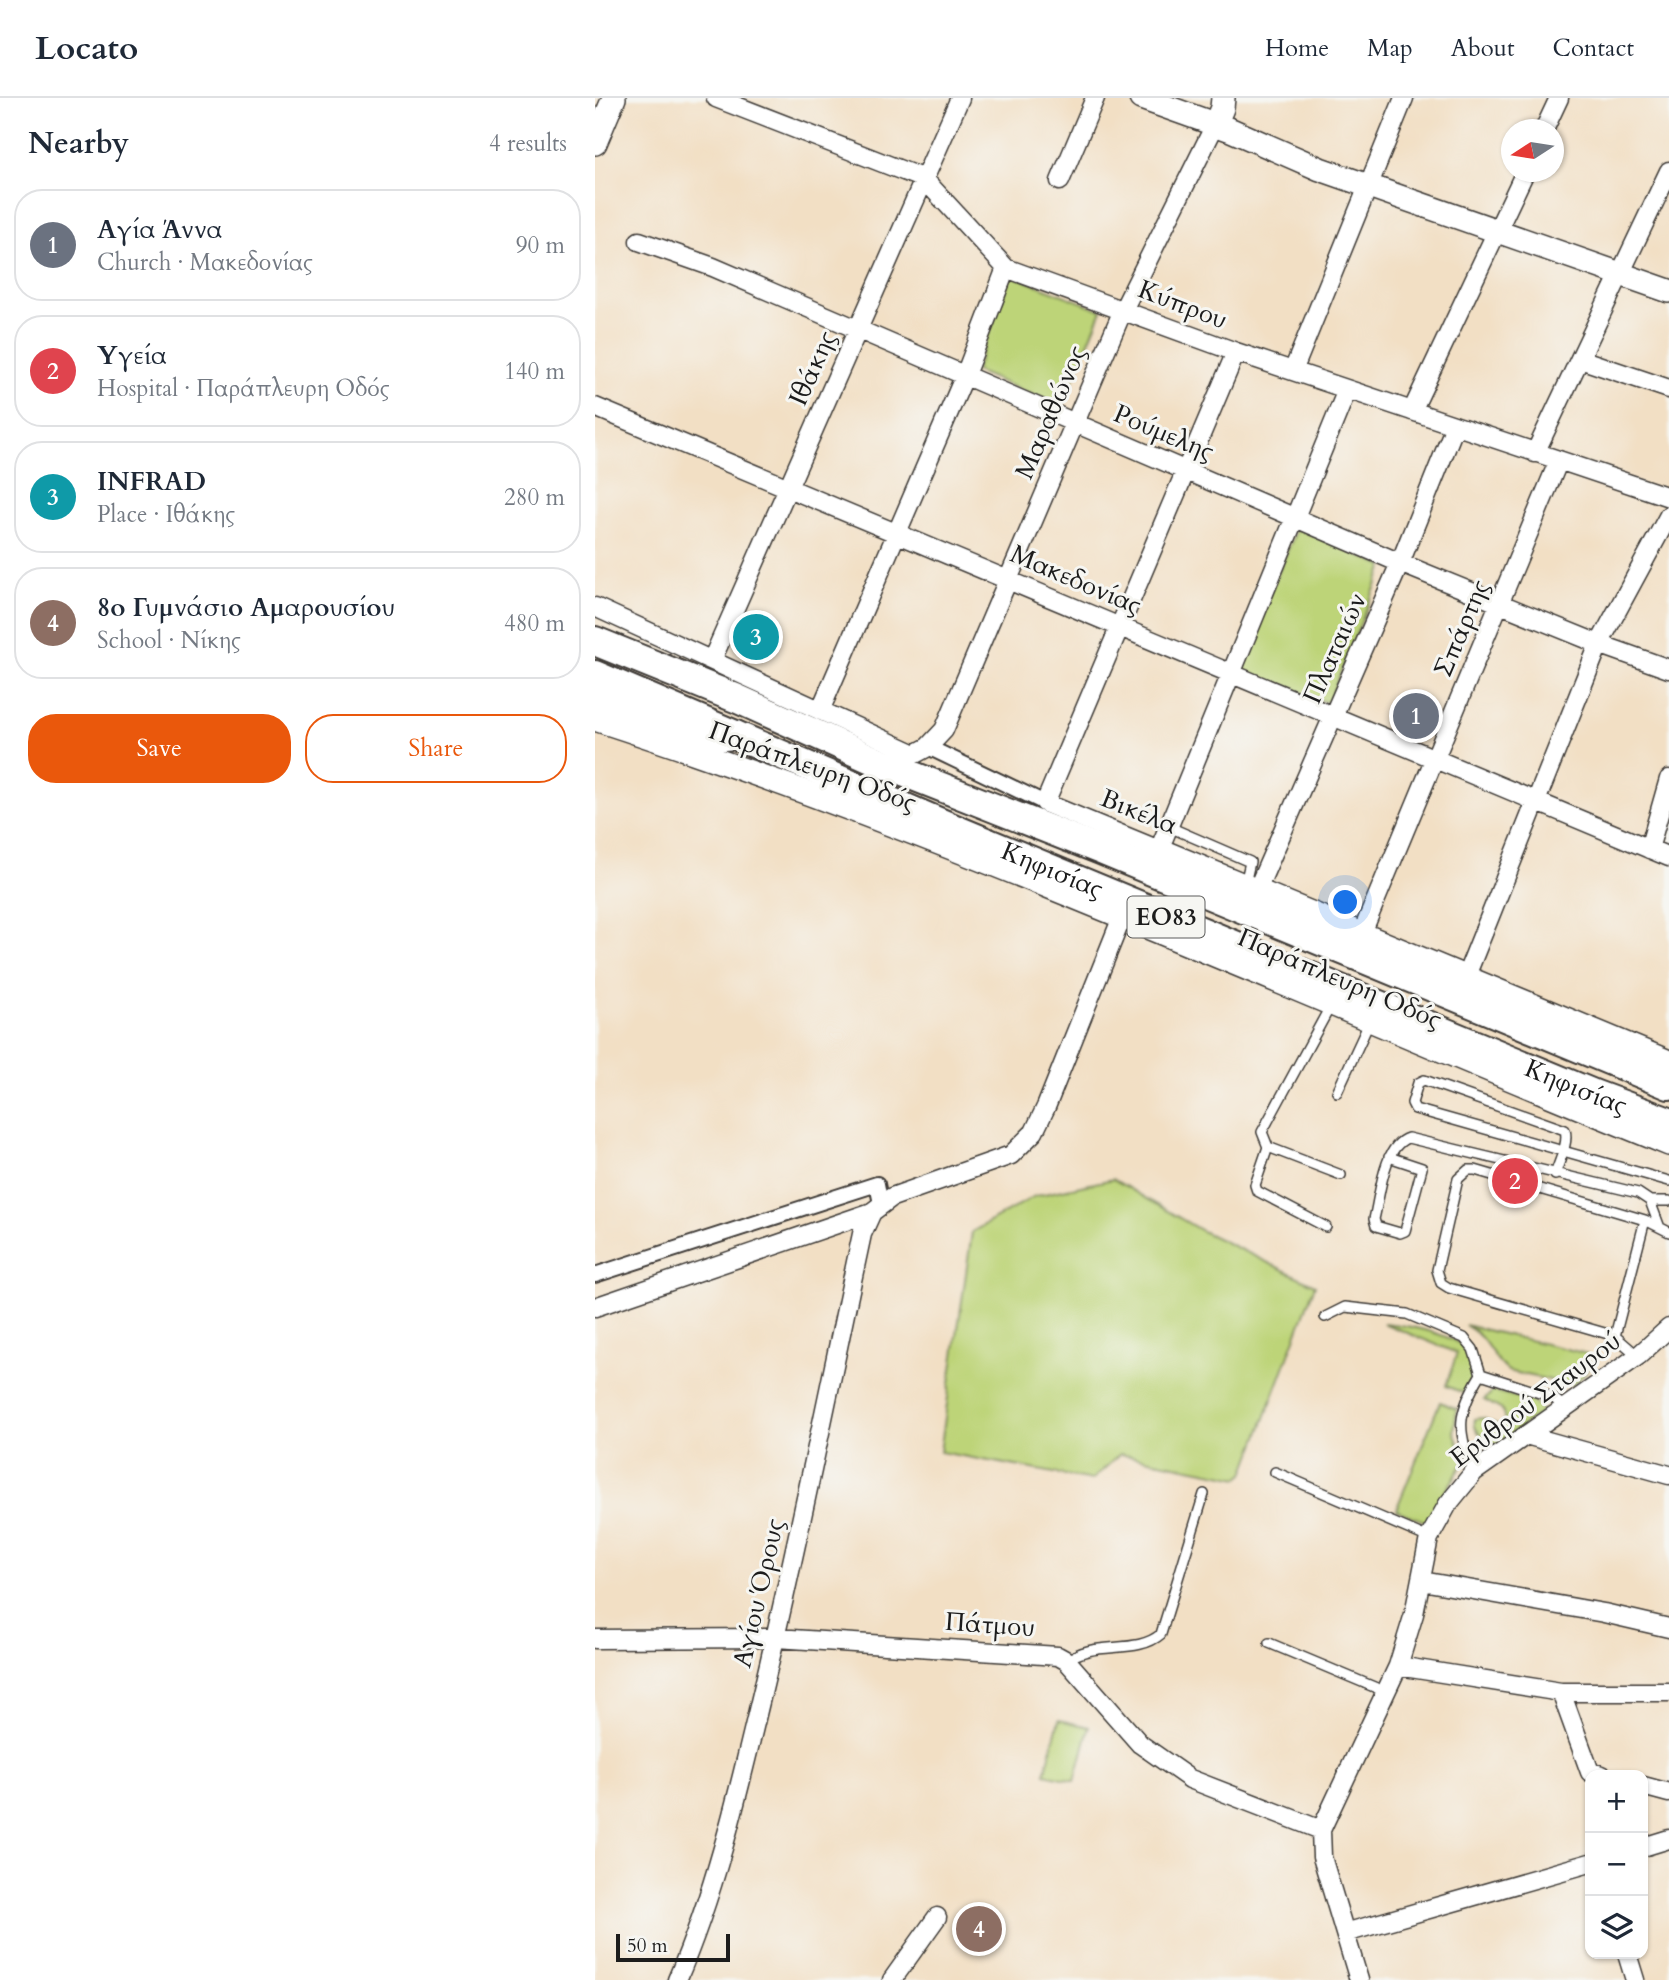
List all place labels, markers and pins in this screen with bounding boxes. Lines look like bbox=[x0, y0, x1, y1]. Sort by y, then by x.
pin: 3 bbox=[733, 611, 779, 663]
pin: 1 bbox=[1393, 690, 1439, 742]
pin: 2 bbox=[1492, 1155, 1538, 1207]
pin: 4 bbox=[956, 1903, 1002, 1955]

